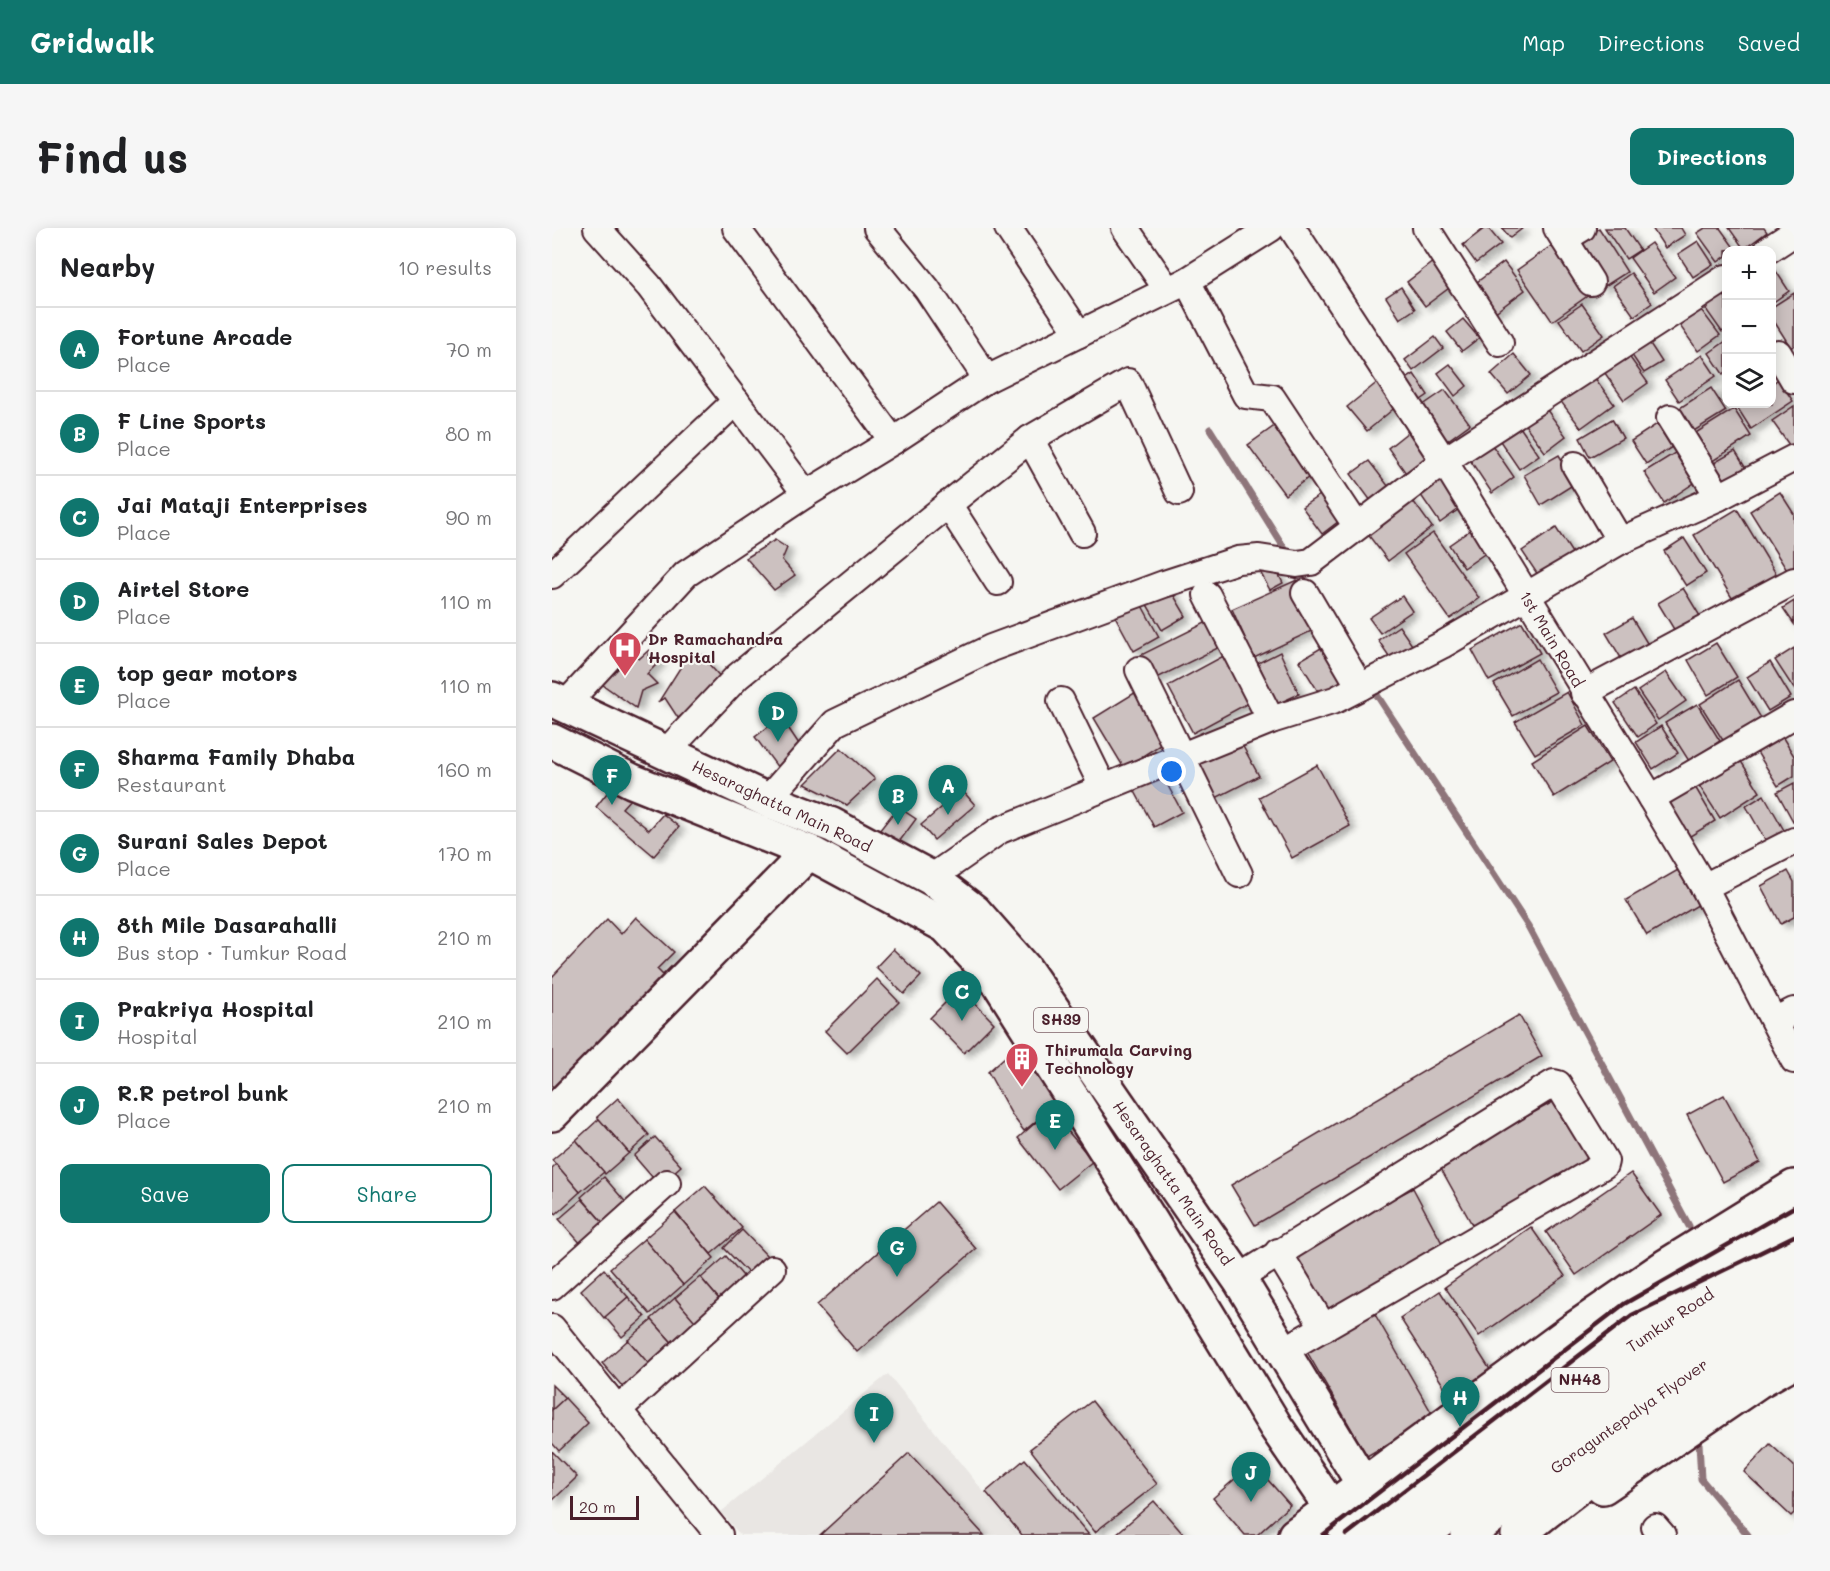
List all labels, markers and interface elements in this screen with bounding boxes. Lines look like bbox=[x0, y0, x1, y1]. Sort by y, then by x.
text: Gridwalk bbox=[30, 24, 155, 60]
text: Map bbox=[1522, 29, 1565, 56]
text: Directions bbox=[1598, 29, 1705, 56]
text: Saved bbox=[1738, 29, 1800, 56]
button: Directions bbox=[1630, 128, 1794, 185]
text: Find us bbox=[36, 129, 188, 184]
map controls bbox=[1722, 246, 1776, 408]
button: + bbox=[1722, 246, 1776, 300]
text: Nearby bbox=[60, 250, 155, 284]
text: 10 results bbox=[398, 254, 492, 280]
button: − bbox=[1722, 300, 1776, 354]
text: Fortune Arcade bbox=[117, 322, 292, 351]
text: A bbox=[73, 336, 86, 362]
text: 70 m bbox=[446, 336, 492, 362]
text: Place bbox=[117, 351, 171, 377]
button: layers bbox=[1722, 354, 1776, 408]
text: F Line Sports bbox=[117, 406, 266, 435]
text: B bbox=[73, 420, 86, 446]
text: 80 m bbox=[445, 420, 492, 446]
text: Place bbox=[117, 435, 171, 461]
text: Jai Mataji Enterprises bbox=[117, 490, 368, 519]
text: C bbox=[72, 504, 87, 530]
text: 90 m bbox=[446, 504, 492, 530]
text: Place bbox=[117, 519, 171, 545]
text: Airtel Store bbox=[117, 574, 249, 603]
street label: 1st Main Road bbox=[1515, 587, 1589, 691]
text: D bbox=[72, 588, 87, 614]
text: 110 m bbox=[439, 588, 492, 614]
text: Place bbox=[117, 603, 171, 629]
place label: Dr Ramachandra Hospital bbox=[648, 628, 783, 667]
hospital icon: Dr Ramachandra Hospital bbox=[607, 630, 643, 677]
text: top gear motors bbox=[117, 658, 298, 687]
text: E bbox=[73, 672, 86, 698]
text: 110 m bbox=[439, 672, 492, 698]
text: Place bbox=[117, 687, 171, 713]
pin: D bbox=[758, 692, 798, 742]
text: Sharma Family Dhaba bbox=[117, 742, 355, 771]
street label: Hesaraghatta Main Road bbox=[689, 755, 875, 856]
text: F bbox=[73, 756, 86, 782]
text: 160 m bbox=[436, 756, 492, 782]
pin: F bbox=[592, 756, 632, 805]
your location bbox=[1157, 757, 1186, 786]
pin: A bbox=[928, 766, 968, 815]
text: Restaurant bbox=[117, 771, 227, 797]
pin: B bbox=[878, 776, 918, 825]
text: Surani Sales Depot bbox=[117, 826, 328, 855]
text: G bbox=[72, 840, 87, 866]
text: 170 m bbox=[437, 840, 492, 866]
text: Place bbox=[117, 855, 171, 881]
text: 8th Mile Dasarahalli bbox=[117, 910, 338, 939]
text: H bbox=[71, 924, 88, 950]
text: 210 m bbox=[437, 924, 492, 950]
text: Bus stop · Tumkur Road bbox=[117, 939, 347, 965]
pin: C bbox=[942, 972, 982, 1021]
text: Prakriya Hospital bbox=[117, 994, 314, 1023]
text: I bbox=[74, 1008, 85, 1034]
text: 210 m bbox=[437, 1008, 492, 1034]
road number: SH39 bbox=[1034, 1008, 1088, 1032]
text: Hospital bbox=[117, 1023, 198, 1049]
place label: Thirumala Carving Technology bbox=[1045, 1039, 1192, 1078]
building icon: Thirumala Carving Technology bbox=[1004, 1041, 1040, 1088]
text: R.R petrol bunk bbox=[117, 1078, 289, 1107]
text: J bbox=[73, 1092, 86, 1118]
text: 210 m bbox=[437, 1092, 492, 1118]
street label: Hesaraghatta Main Road bbox=[1109, 1096, 1238, 1269]
pin: E bbox=[1036, 1100, 1074, 1150]
text: Place bbox=[117, 1107, 171, 1133]
button: Save bbox=[60, 1164, 270, 1223]
button: Share bbox=[282, 1164, 492, 1223]
pin: G bbox=[878, 1228, 916, 1277]
street label: Tumkur Road bbox=[1622, 1283, 1717, 1356]
street label: Goraguntepalya Flyover bbox=[1546, 1353, 1712, 1478]
road number: NH48 bbox=[1552, 1368, 1608, 1392]
pin: H bbox=[1440, 1378, 1480, 1427]
pin: I bbox=[854, 1394, 894, 1443]
pin: J bbox=[1232, 1452, 1270, 1502]
scale bar bbox=[570, 1493, 639, 1520]
text: 20 m bbox=[579, 1496, 616, 1517]

